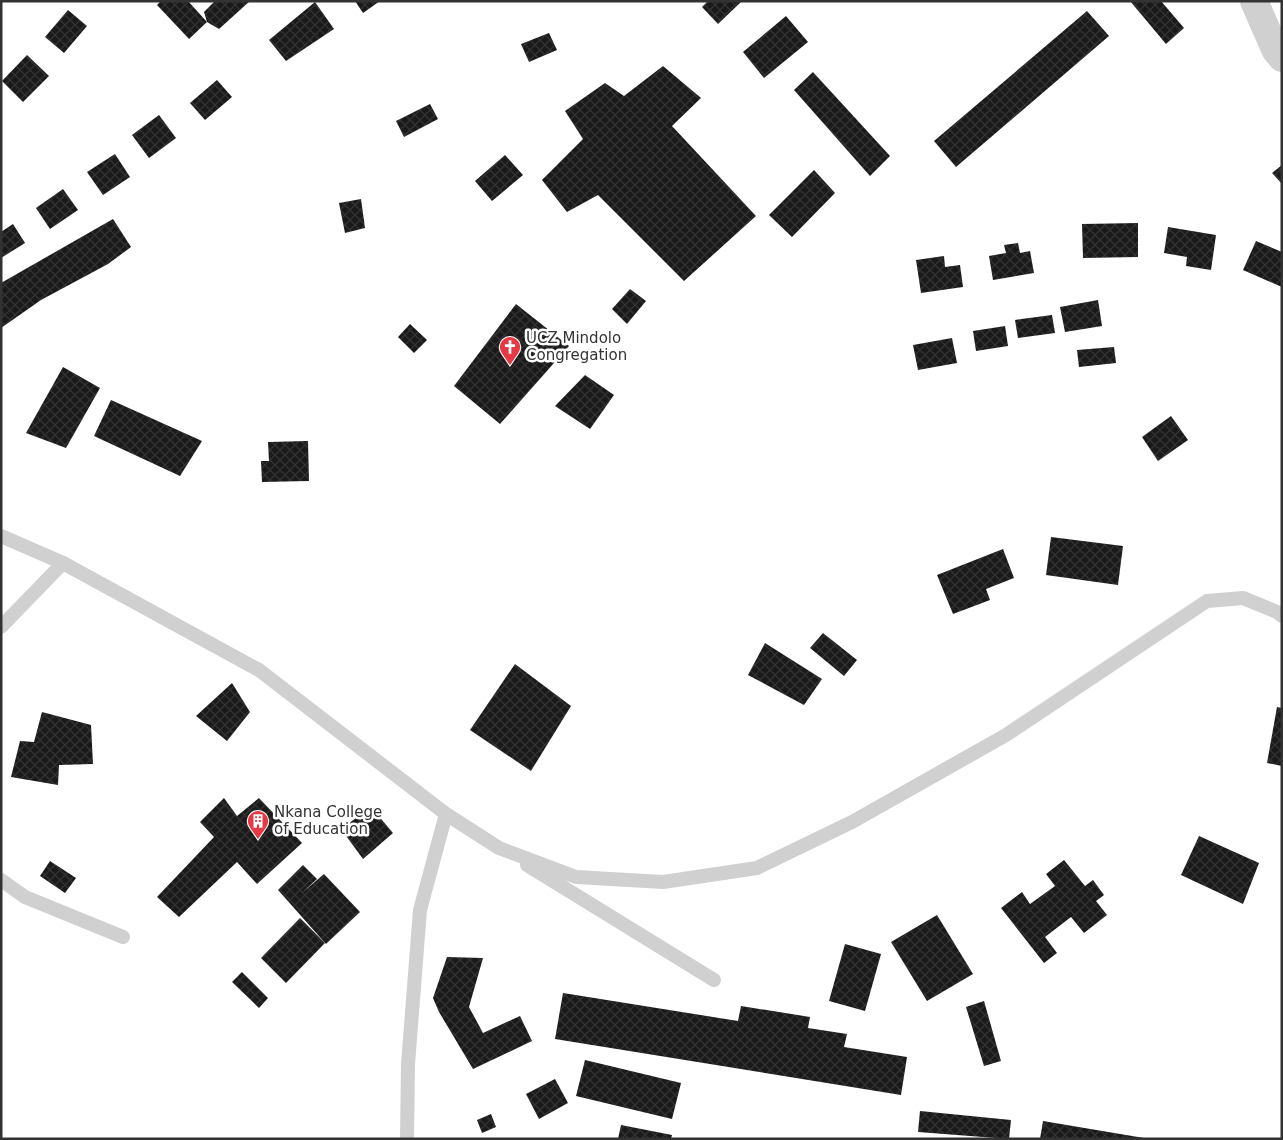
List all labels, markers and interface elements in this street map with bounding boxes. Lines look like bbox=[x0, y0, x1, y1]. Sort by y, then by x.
place label: UCZ Mindolo Congregation bbox=[526, 329, 627, 364]
church icon: UCZ Mindolo Congregation bbox=[498, 335, 522, 366]
place label: Nkana College of Education bbox=[274, 803, 382, 838]
building icon: Nkana College of Education bbox=[246, 809, 270, 840]

